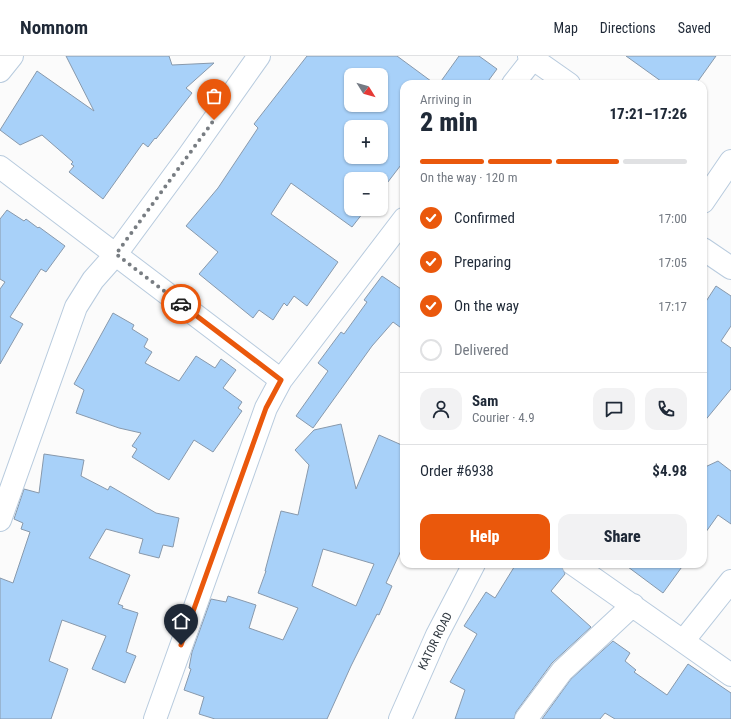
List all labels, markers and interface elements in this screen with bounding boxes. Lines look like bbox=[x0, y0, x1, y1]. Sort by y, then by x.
text: Nomnom bbox=[20, 16, 88, 39]
text: Map bbox=[554, 20, 578, 36]
text: Directions bbox=[600, 20, 656, 36]
text: Saved bbox=[678, 20, 711, 36]
north arrow bbox=[344, 68, 388, 112]
map controls bbox=[344, 68, 388, 216]
pin bbox=[197, 79, 231, 120]
icon: bag bbox=[203, 85, 225, 107]
text: Arriving in bbox=[420, 92, 472, 107]
text: 17:21–17:26 bbox=[609, 105, 687, 123]
text: 2 min bbox=[420, 107, 478, 137]
button: + bbox=[344, 120, 388, 164]
text: On the way · 120 m bbox=[420, 170, 517, 185]
button: − bbox=[344, 172, 388, 216]
icon: check bbox=[420, 207, 442, 229]
text: Confirmed bbox=[454, 209, 515, 227]
text: 17:00 bbox=[658, 211, 687, 226]
icon: check bbox=[420, 251, 442, 273]
text: Preparing bbox=[454, 253, 511, 271]
text: 17:05 bbox=[658, 255, 687, 270]
courier bbox=[161, 284, 201, 324]
icon: car bbox=[170, 293, 192, 315]
icon: check bbox=[420, 295, 442, 317]
text: On the way bbox=[454, 297, 519, 315]
text: 17:17 bbox=[658, 299, 687, 314]
text: Delivered bbox=[454, 341, 509, 359]
button: person bbox=[420, 388, 462, 430]
button: chat bbox=[593, 388, 635, 430]
button: phone bbox=[645, 388, 687, 430]
text: Sam bbox=[472, 392, 498, 410]
text: Courier · 4.9 bbox=[472, 410, 535, 425]
text: Order #6938 bbox=[420, 462, 494, 480]
text: $4.98 bbox=[652, 462, 687, 480]
button: Help bbox=[420, 514, 550, 560]
button: Share bbox=[558, 514, 687, 560]
pin bbox=[164, 604, 198, 645]
icon: home bbox=[170, 610, 192, 632]
street label: KATOR ROAD bbox=[415, 610, 455, 672]

